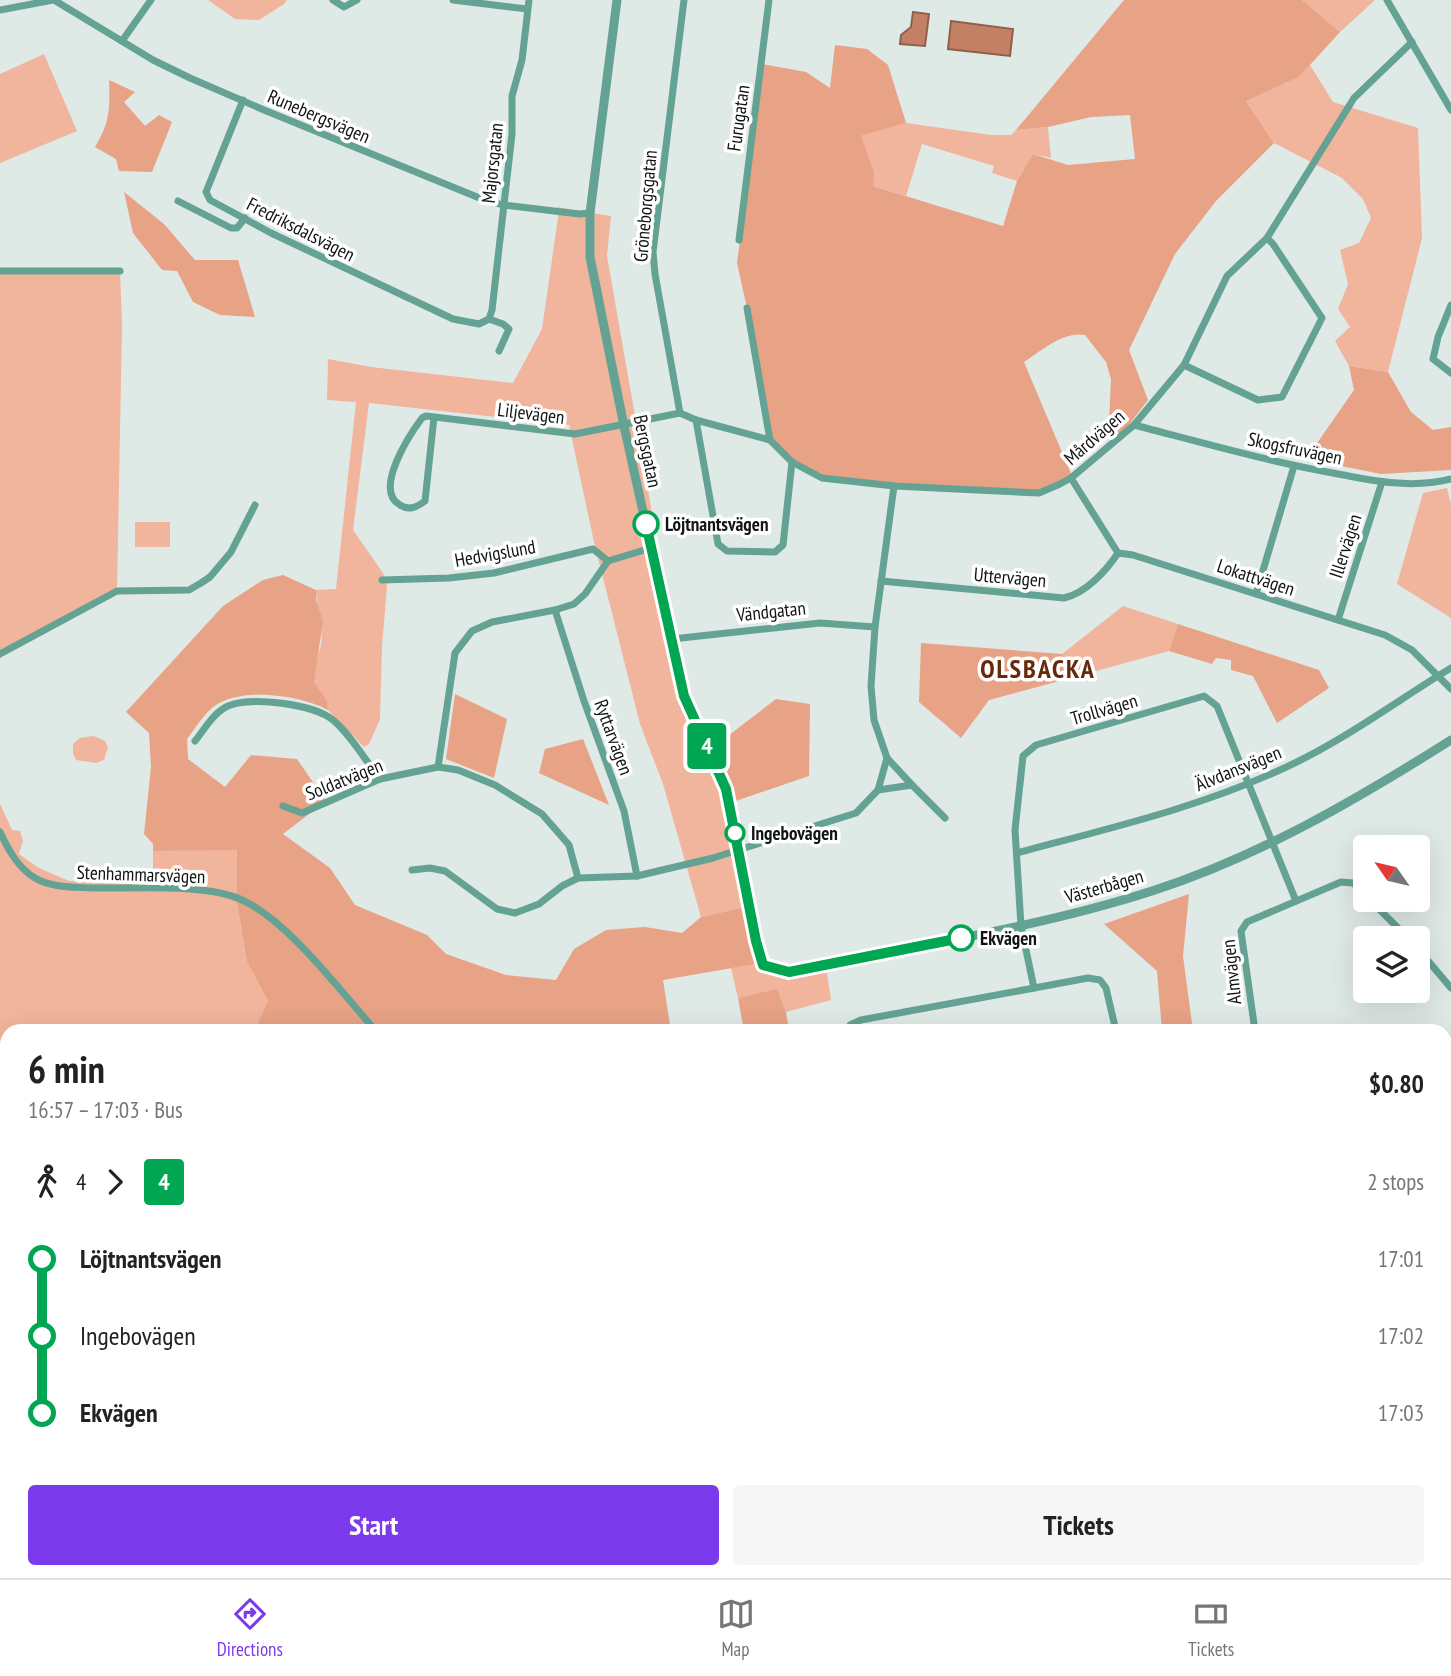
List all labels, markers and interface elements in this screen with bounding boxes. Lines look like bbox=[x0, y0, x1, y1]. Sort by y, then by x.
street label: Furugatan bbox=[721, 83, 755, 153]
street label: Runebergsvägen bbox=[264, 84, 374, 148]
street label: Majorsgatan bbox=[476, 122, 508, 204]
street label: Gröneborgsgatan bbox=[628, 149, 662, 263]
street label: Fredriksdalsvägen bbox=[243, 191, 359, 267]
street label: Liljevägen bbox=[496, 397, 566, 429]
street label: Mårdvägen bbox=[1059, 404, 1129, 470]
street label: Bergsgatan bbox=[629, 413, 667, 489]
street label: Skogsfruvägen bbox=[1246, 426, 1344, 470]
marker: Löjtnantsvägen bbox=[633, 511, 659, 537]
street label: Illervägen bbox=[1323, 511, 1367, 581]
place label: Löjtnantsvägen bbox=[665, 512, 768, 536]
street label: Hedvigslund bbox=[453, 534, 537, 572]
street label: Lokattvägen bbox=[1214, 553, 1298, 601]
street label: Uttervägen bbox=[973, 562, 1047, 592]
street label: Vändgatan bbox=[734, 595, 807, 627]
district label: OLSBACKA bbox=[980, 652, 1096, 685]
street label: Trollvägen bbox=[1068, 688, 1140, 730]
street label: Ryttarvägen bbox=[589, 696, 639, 778]
line badge: 4 bbox=[684, 723, 730, 769]
text: 4 bbox=[701, 730, 713, 761]
street label: Älvdansvägen bbox=[1191, 740, 1285, 796]
street label: Soldatvägen bbox=[302, 753, 386, 805]
place label: Ingebovägen bbox=[751, 821, 838, 845]
marker: Ingebovägen bbox=[725, 823, 745, 843]
north arrow bbox=[1353, 835, 1430, 912]
map controls bbox=[1353, 835, 1430, 1003]
street label: Stenhammarsvägen bbox=[76, 860, 206, 888]
street label: Västerbågen bbox=[1061, 863, 1146, 909]
marker: Ekvägen bbox=[948, 925, 974, 951]
place label: Ekvägen bbox=[980, 926, 1037, 950]
button: layers bbox=[1353, 926, 1430, 1003]
street label: Almvägen bbox=[1216, 938, 1246, 1006]
text: 6 min bbox=[28, 1044, 105, 1093]
text: $0.80 bbox=[1369, 1067, 1424, 1100]
text: 16:57 – 17:03 · Bus bbox=[28, 1095, 183, 1124]
icon: walk bbox=[28, 1163, 66, 1201]
icon: forward bbox=[96, 1163, 134, 1201]
text: 4 bbox=[158, 1166, 170, 1197]
text: 4 bbox=[76, 1167, 86, 1196]
text: 2 stops bbox=[1367, 1167, 1424, 1196]
text: Löjtnantsvägen bbox=[80, 1242, 222, 1275]
text: 17:01 bbox=[1378, 1244, 1424, 1273]
text: Ingebovägen bbox=[80, 1319, 196, 1352]
text: 17:02 bbox=[1378, 1321, 1424, 1350]
text: Ekvägen bbox=[80, 1396, 158, 1429]
text: 17:03 bbox=[1378, 1398, 1424, 1427]
button: Start bbox=[28, 1485, 719, 1565]
button: Tickets bbox=[733, 1485, 1424, 1565]
tab: Directions bbox=[217, 1595, 283, 1661]
tab: Map bbox=[717, 1595, 755, 1661]
tab: Tickets bbox=[1188, 1595, 1234, 1661]

